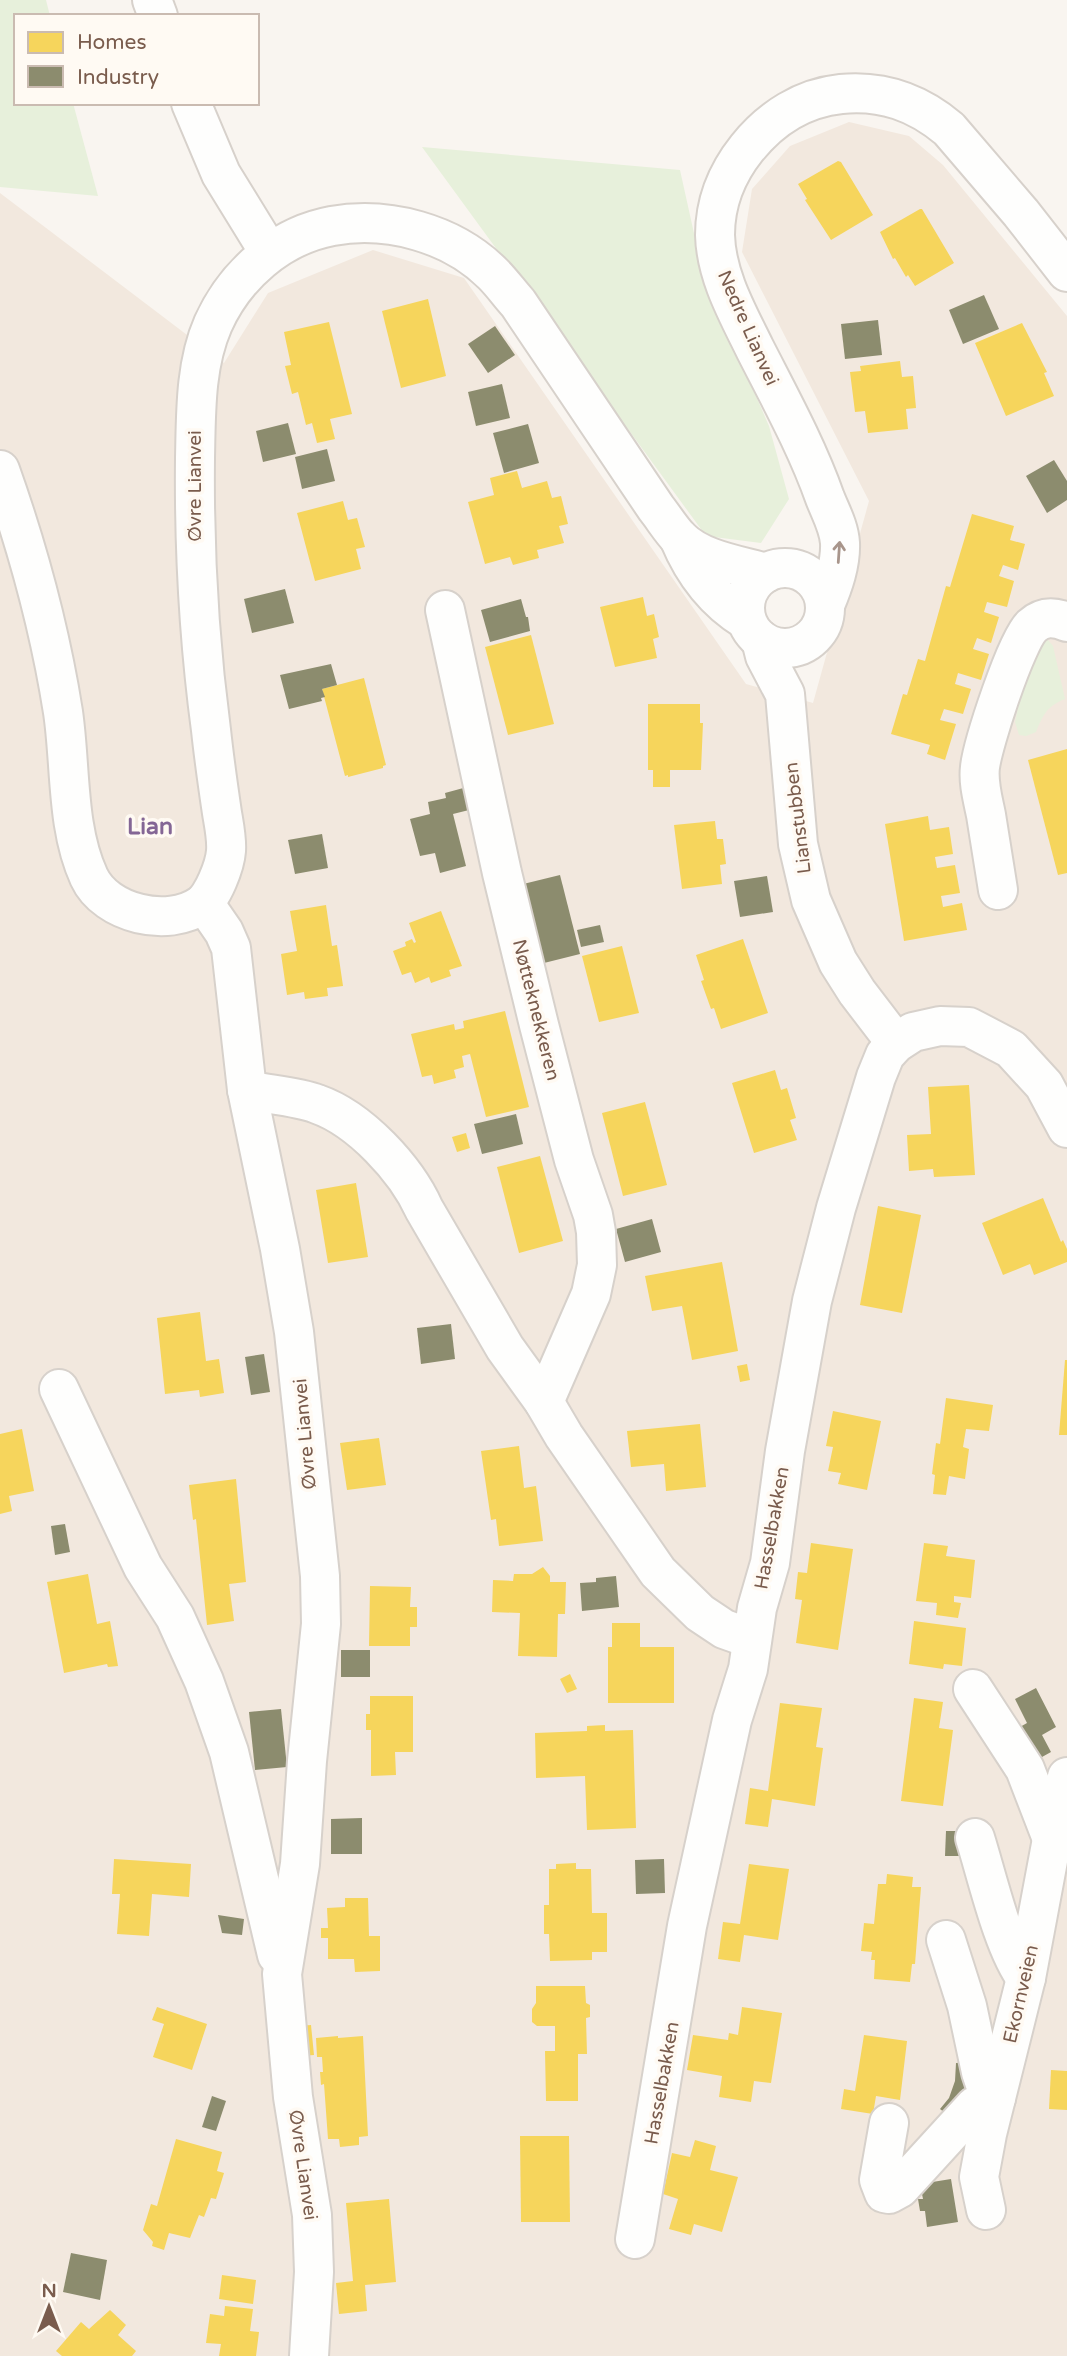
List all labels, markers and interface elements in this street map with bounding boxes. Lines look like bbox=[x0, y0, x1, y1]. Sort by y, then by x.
legend bbox=[14, 14, 259, 105]
text: Homes bbox=[77, 30, 147, 55]
text: Industry bbox=[77, 65, 159, 90]
street label: Nedre Lianvei bbox=[713, 267, 783, 389]
street label: Øvre Lianvei bbox=[184, 430, 206, 542]
one-way arrow bbox=[833, 541, 846, 564]
street label: Lianstubben bbox=[780, 761, 816, 875]
district label: Lian bbox=[127, 813, 173, 841]
street label: Nøtteknekkeren bbox=[508, 937, 564, 1083]
street label: Øvre Lianvei bbox=[289, 1378, 321, 1490]
street label: Hasselbakken bbox=[750, 1465, 794, 1591]
street label: Ekornveien bbox=[999, 1943, 1043, 2045]
street label: Hasselbakken bbox=[640, 2020, 684, 2146]
street label: Øvre Lianvei bbox=[284, 2108, 322, 2222]
north arrow bbox=[14, 2272, 84, 2342]
text: N bbox=[41, 2280, 57, 2302]

